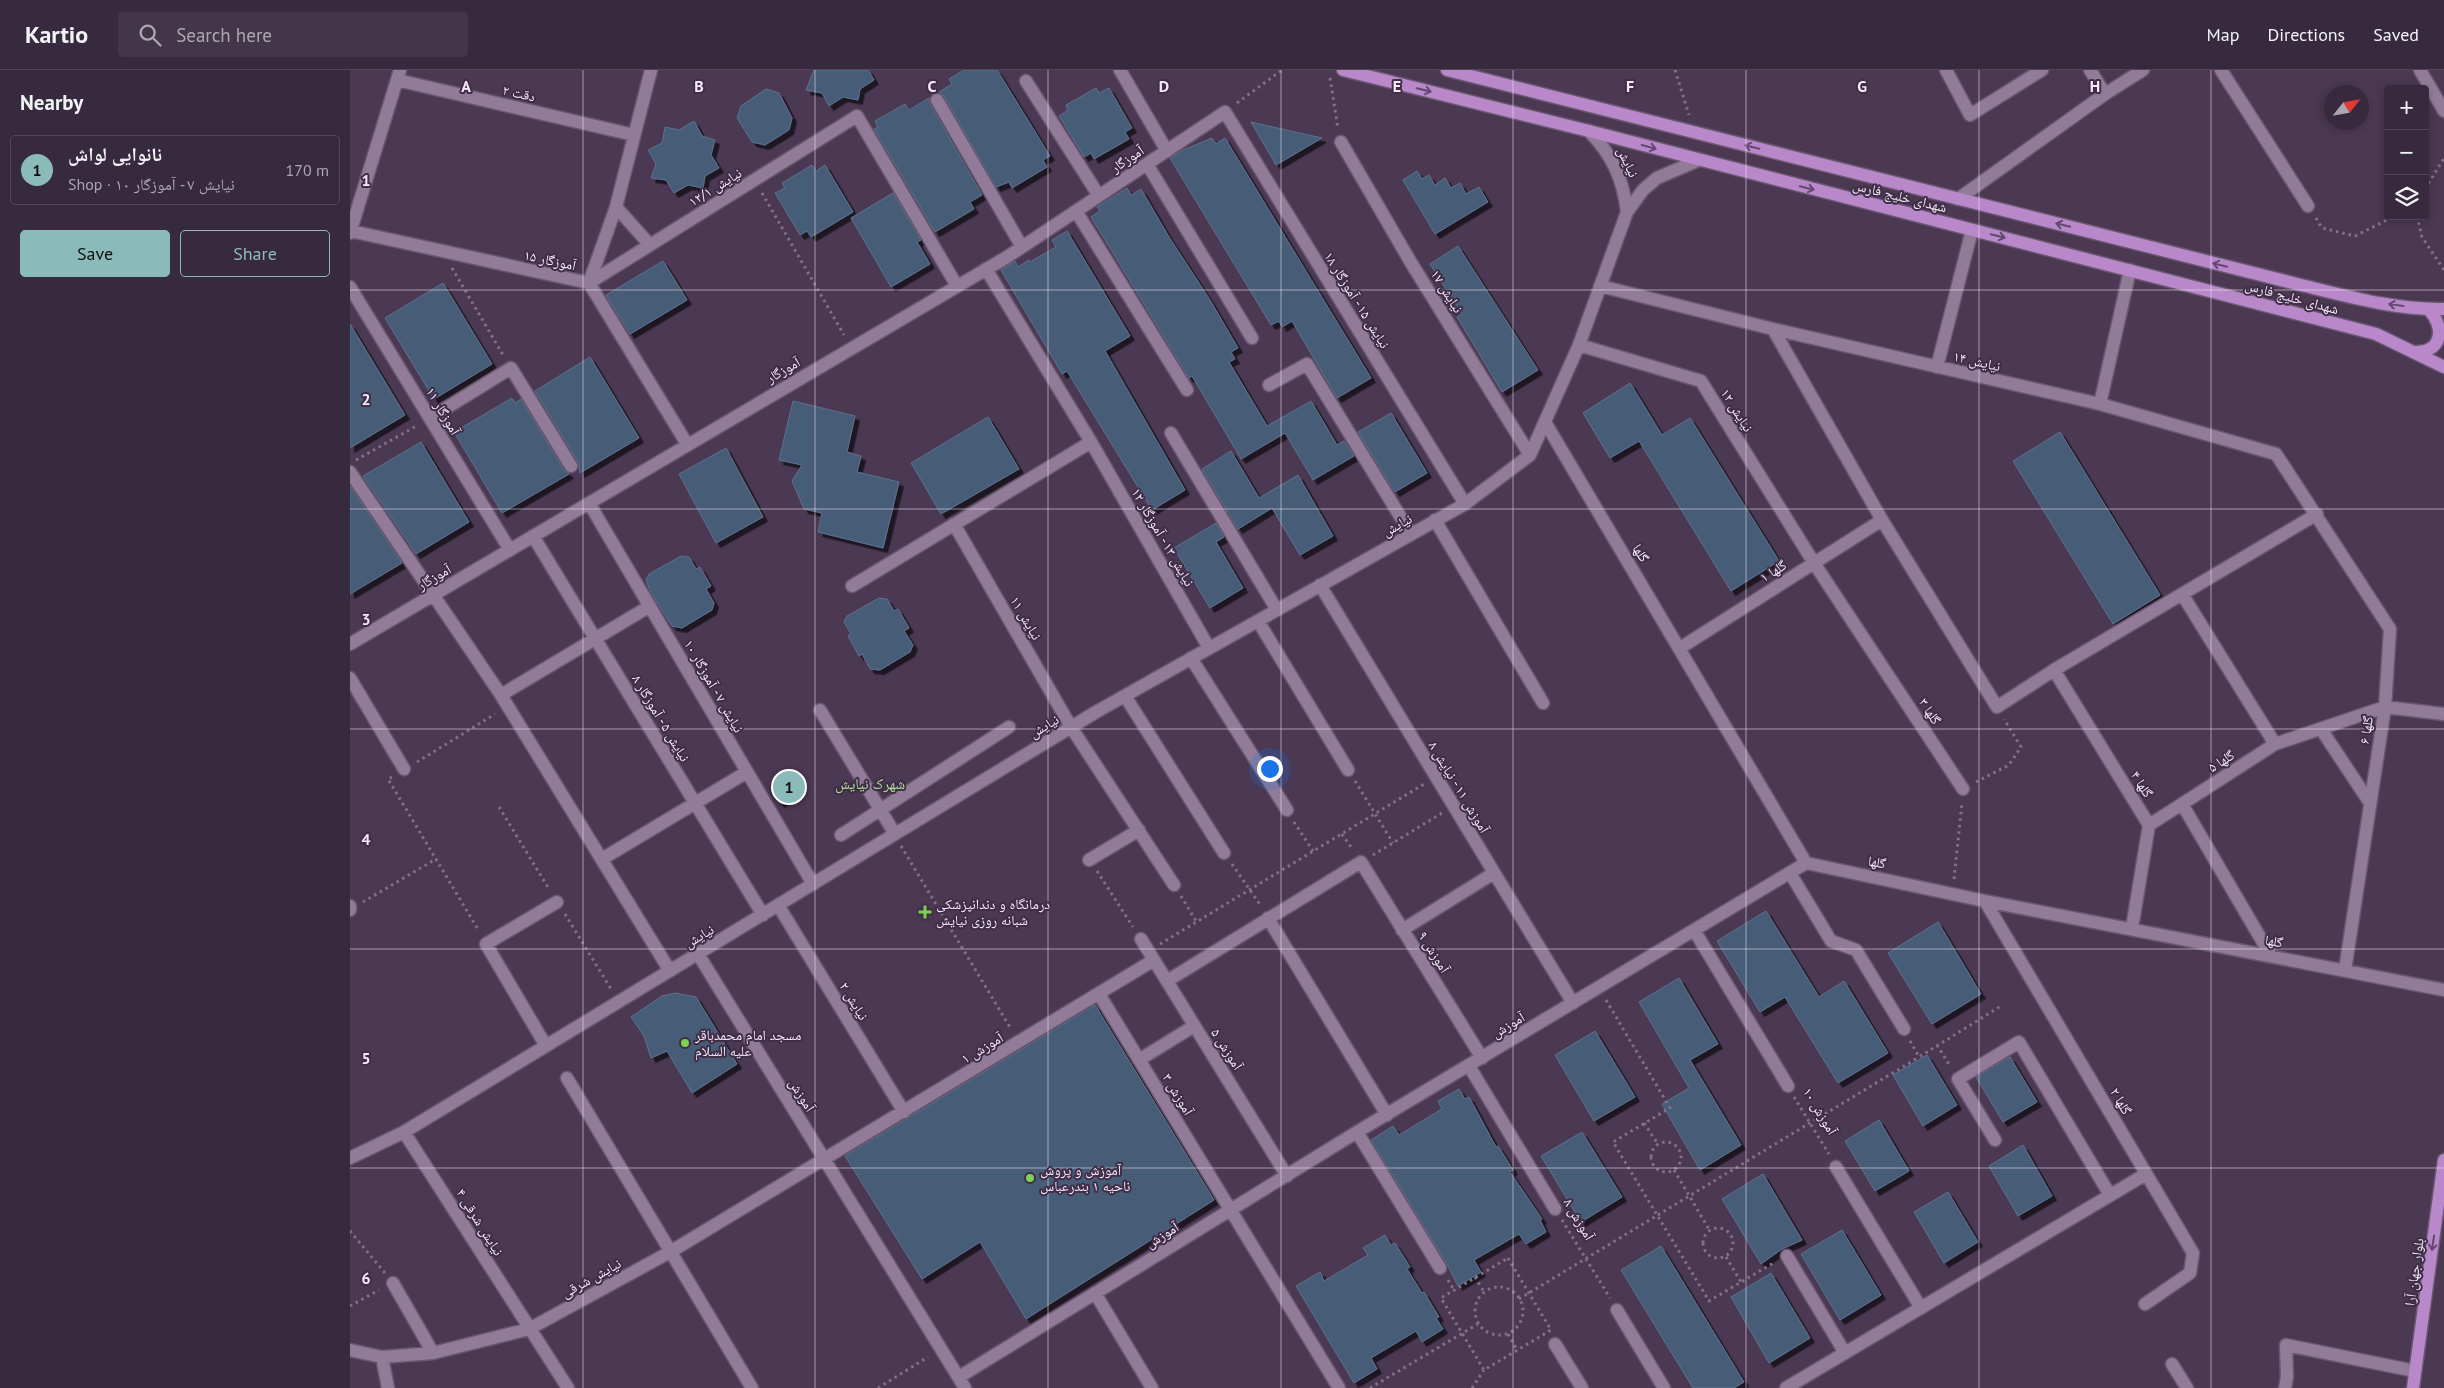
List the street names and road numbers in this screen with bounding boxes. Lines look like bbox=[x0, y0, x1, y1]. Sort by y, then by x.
street label: دقت ۲ bbox=[501, 81, 537, 106]
street label: آموزگار bbox=[1106, 141, 1147, 177]
street label: نیایش bbox=[1613, 144, 1643, 180]
street label: نیایش ۱۲/۱ bbox=[685, 164, 745, 210]
street label: شهدای خلیج فارس bbox=[1851, 176, 1949, 217]
street label: آموزگار ۱۵ bbox=[522, 246, 578, 274]
street label: نیایش ۱۵ - آموزگار ۱۸ bbox=[1320, 248, 1394, 352]
street label: نیایش ۱۷ bbox=[1427, 266, 1467, 316]
street label: شهدای خلیج فارس bbox=[2243, 276, 2341, 319]
street label: نیایش ۱۴ bbox=[1952, 347, 2002, 375]
street label: آموزگار bbox=[762, 353, 804, 387]
street label: آموزگار ۱۱ bbox=[422, 384, 465, 439]
street label: نیایش ۱۲ bbox=[1717, 385, 1757, 435]
street label: نیایش ۱۳ - آموزگار ۱۲ bbox=[1127, 485, 1199, 590]
street label: نیایش bbox=[1379, 509, 1415, 541]
street label: گلها bbox=[1629, 541, 1653, 566]
street label: گلها ۱ bbox=[1756, 556, 1790, 586]
street label: آموزگار bbox=[413, 560, 455, 594]
street label: نیایش ۱۱ bbox=[1006, 593, 1046, 643]
street label: نیایش ۷ - آموزگار ۱۰ bbox=[680, 636, 748, 736]
street label: نیایش ۵ - آموزگار ۸ bbox=[628, 671, 694, 765]
street label: گلها ۳ bbox=[1915, 694, 1945, 728]
street label: نیایش bbox=[1026, 710, 1062, 742]
street label: گلها ۶ bbox=[2355, 715, 2377, 745]
street label: آموزش ۱۱ - نیایش ۸ bbox=[1425, 738, 1494, 837]
street label: گلها ۵ bbox=[2204, 746, 2238, 776]
street label: گلها ۴ bbox=[2127, 767, 2157, 801]
street label: گلها bbox=[1866, 851, 1888, 873]
street label: نیایش bbox=[681, 920, 717, 952]
street label: آموزش ۹ bbox=[1414, 928, 1454, 977]
street label: گلها bbox=[2263, 930, 2285, 952]
street label: نیایش ۲ bbox=[836, 979, 872, 1024]
street label: آموزش bbox=[1488, 1008, 1528, 1042]
street label: آموزش ۵ bbox=[1207, 1025, 1247, 1074]
street label: آموزش ۱ bbox=[958, 1028, 1007, 1068]
street label: آموزش ۳ bbox=[1158, 1070, 1198, 1119]
street label: آموزش bbox=[785, 1075, 819, 1115]
street label: آموزش ۱۰ bbox=[1799, 1084, 1841, 1138]
street label: گلها ۲ bbox=[2106, 1084, 2136, 1118]
street label: نیایش شرقی ۴ bbox=[452, 1185, 508, 1259]
street label: آموزش ۸ bbox=[1559, 1195, 1599, 1244]
street label: آموزش bbox=[1142, 1218, 1182, 1252]
street label: بلوار جهان آرا bbox=[2400, 1237, 2428, 1307]
street label: نیایش شرقی bbox=[558, 1254, 624, 1302]

